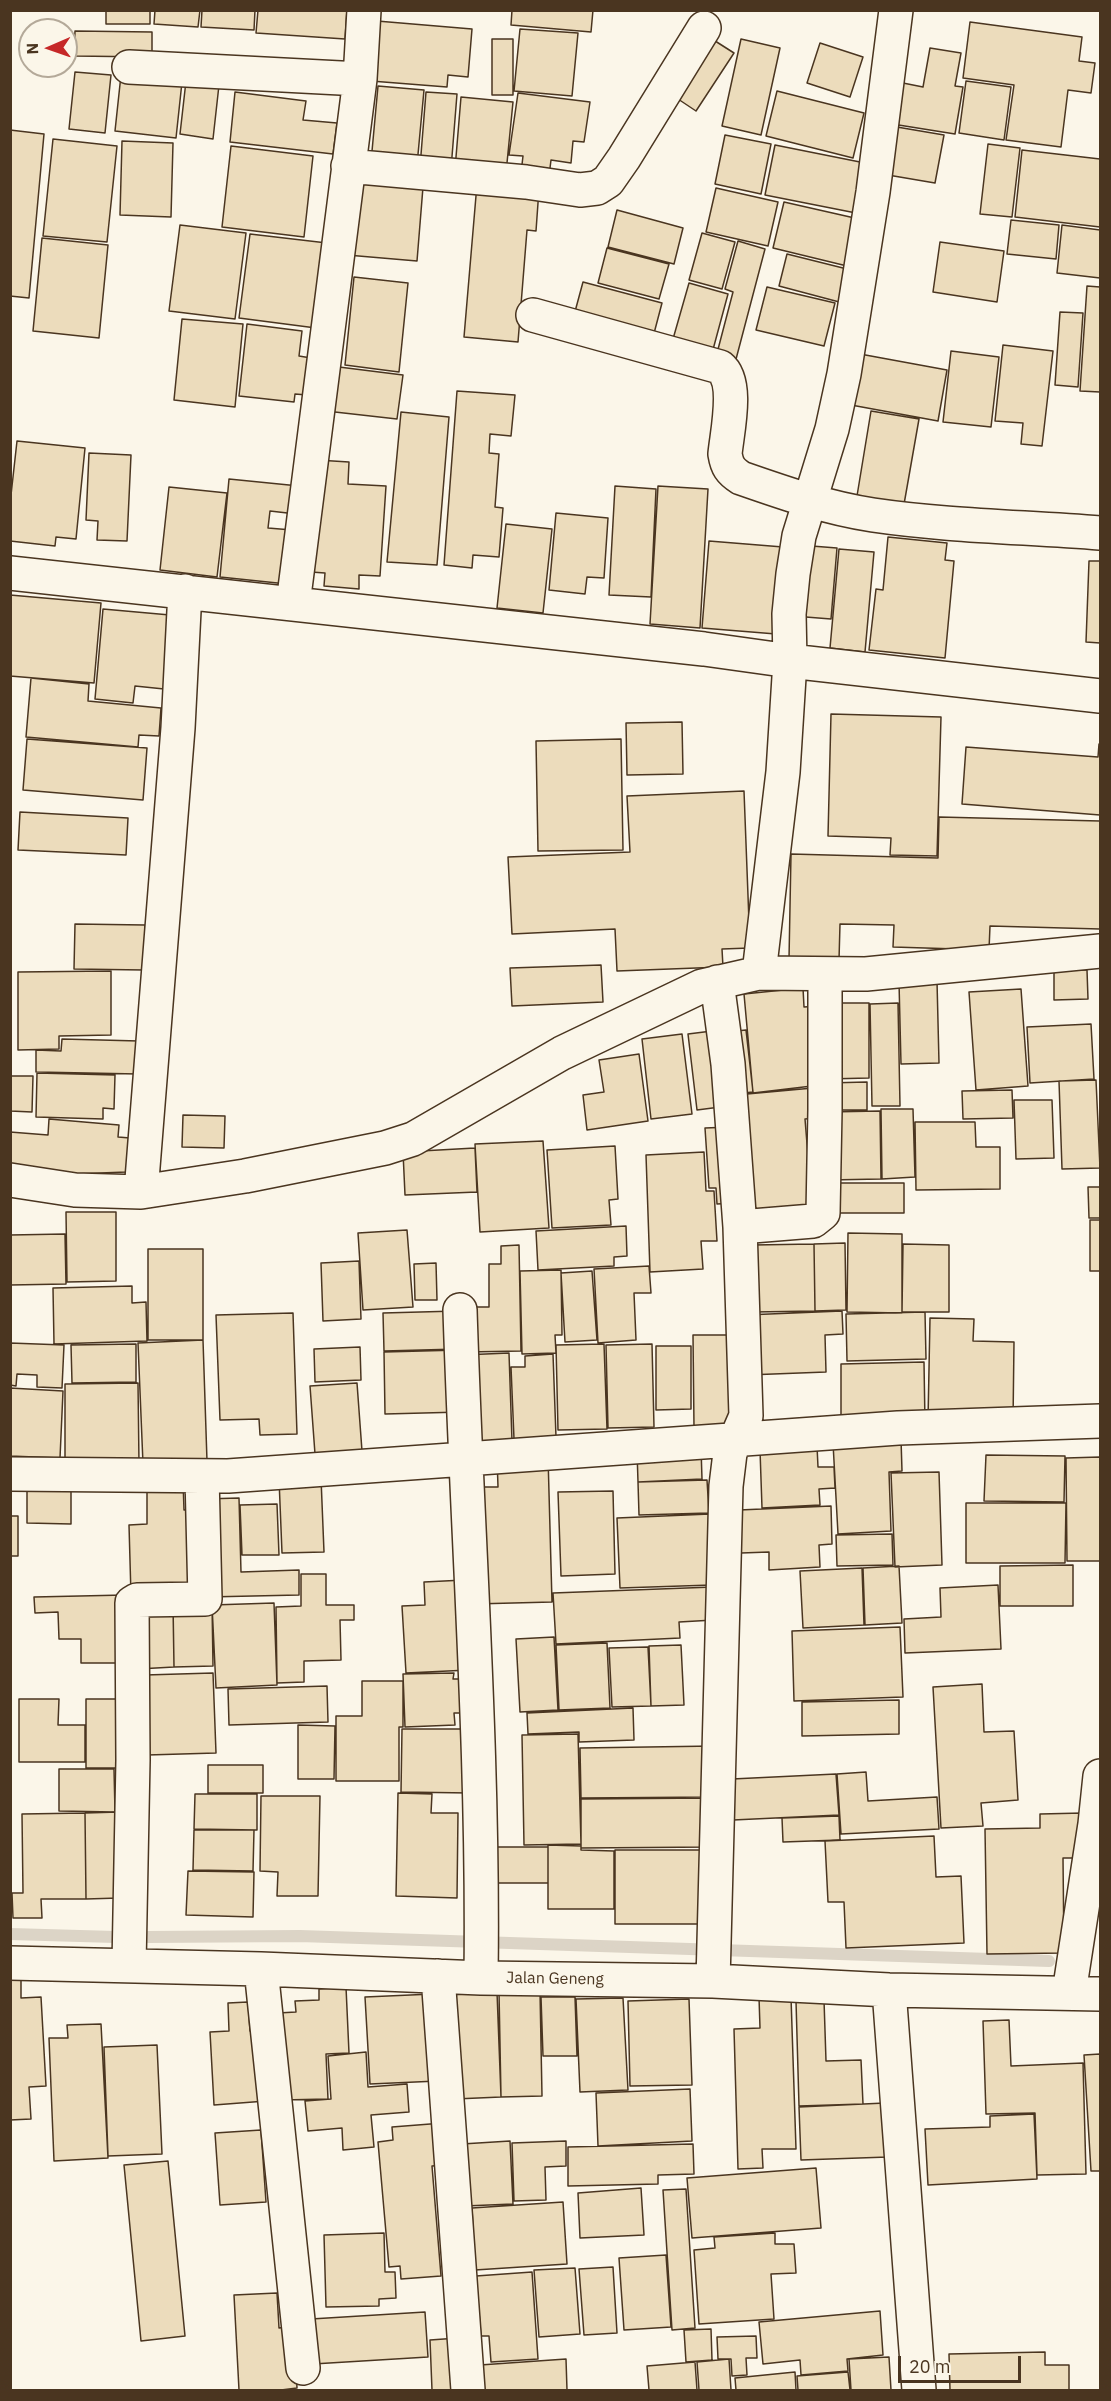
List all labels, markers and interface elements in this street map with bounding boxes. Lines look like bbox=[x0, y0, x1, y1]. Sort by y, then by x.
north arrow bbox=[18, 18, 78, 78]
text: N bbox=[22, 42, 42, 55]
street label: Jalan Geneng bbox=[506, 1969, 604, 1989]
scale bar bbox=[901, 2344, 1024, 2382]
text: 20 m bbox=[909, 2355, 951, 2378]

